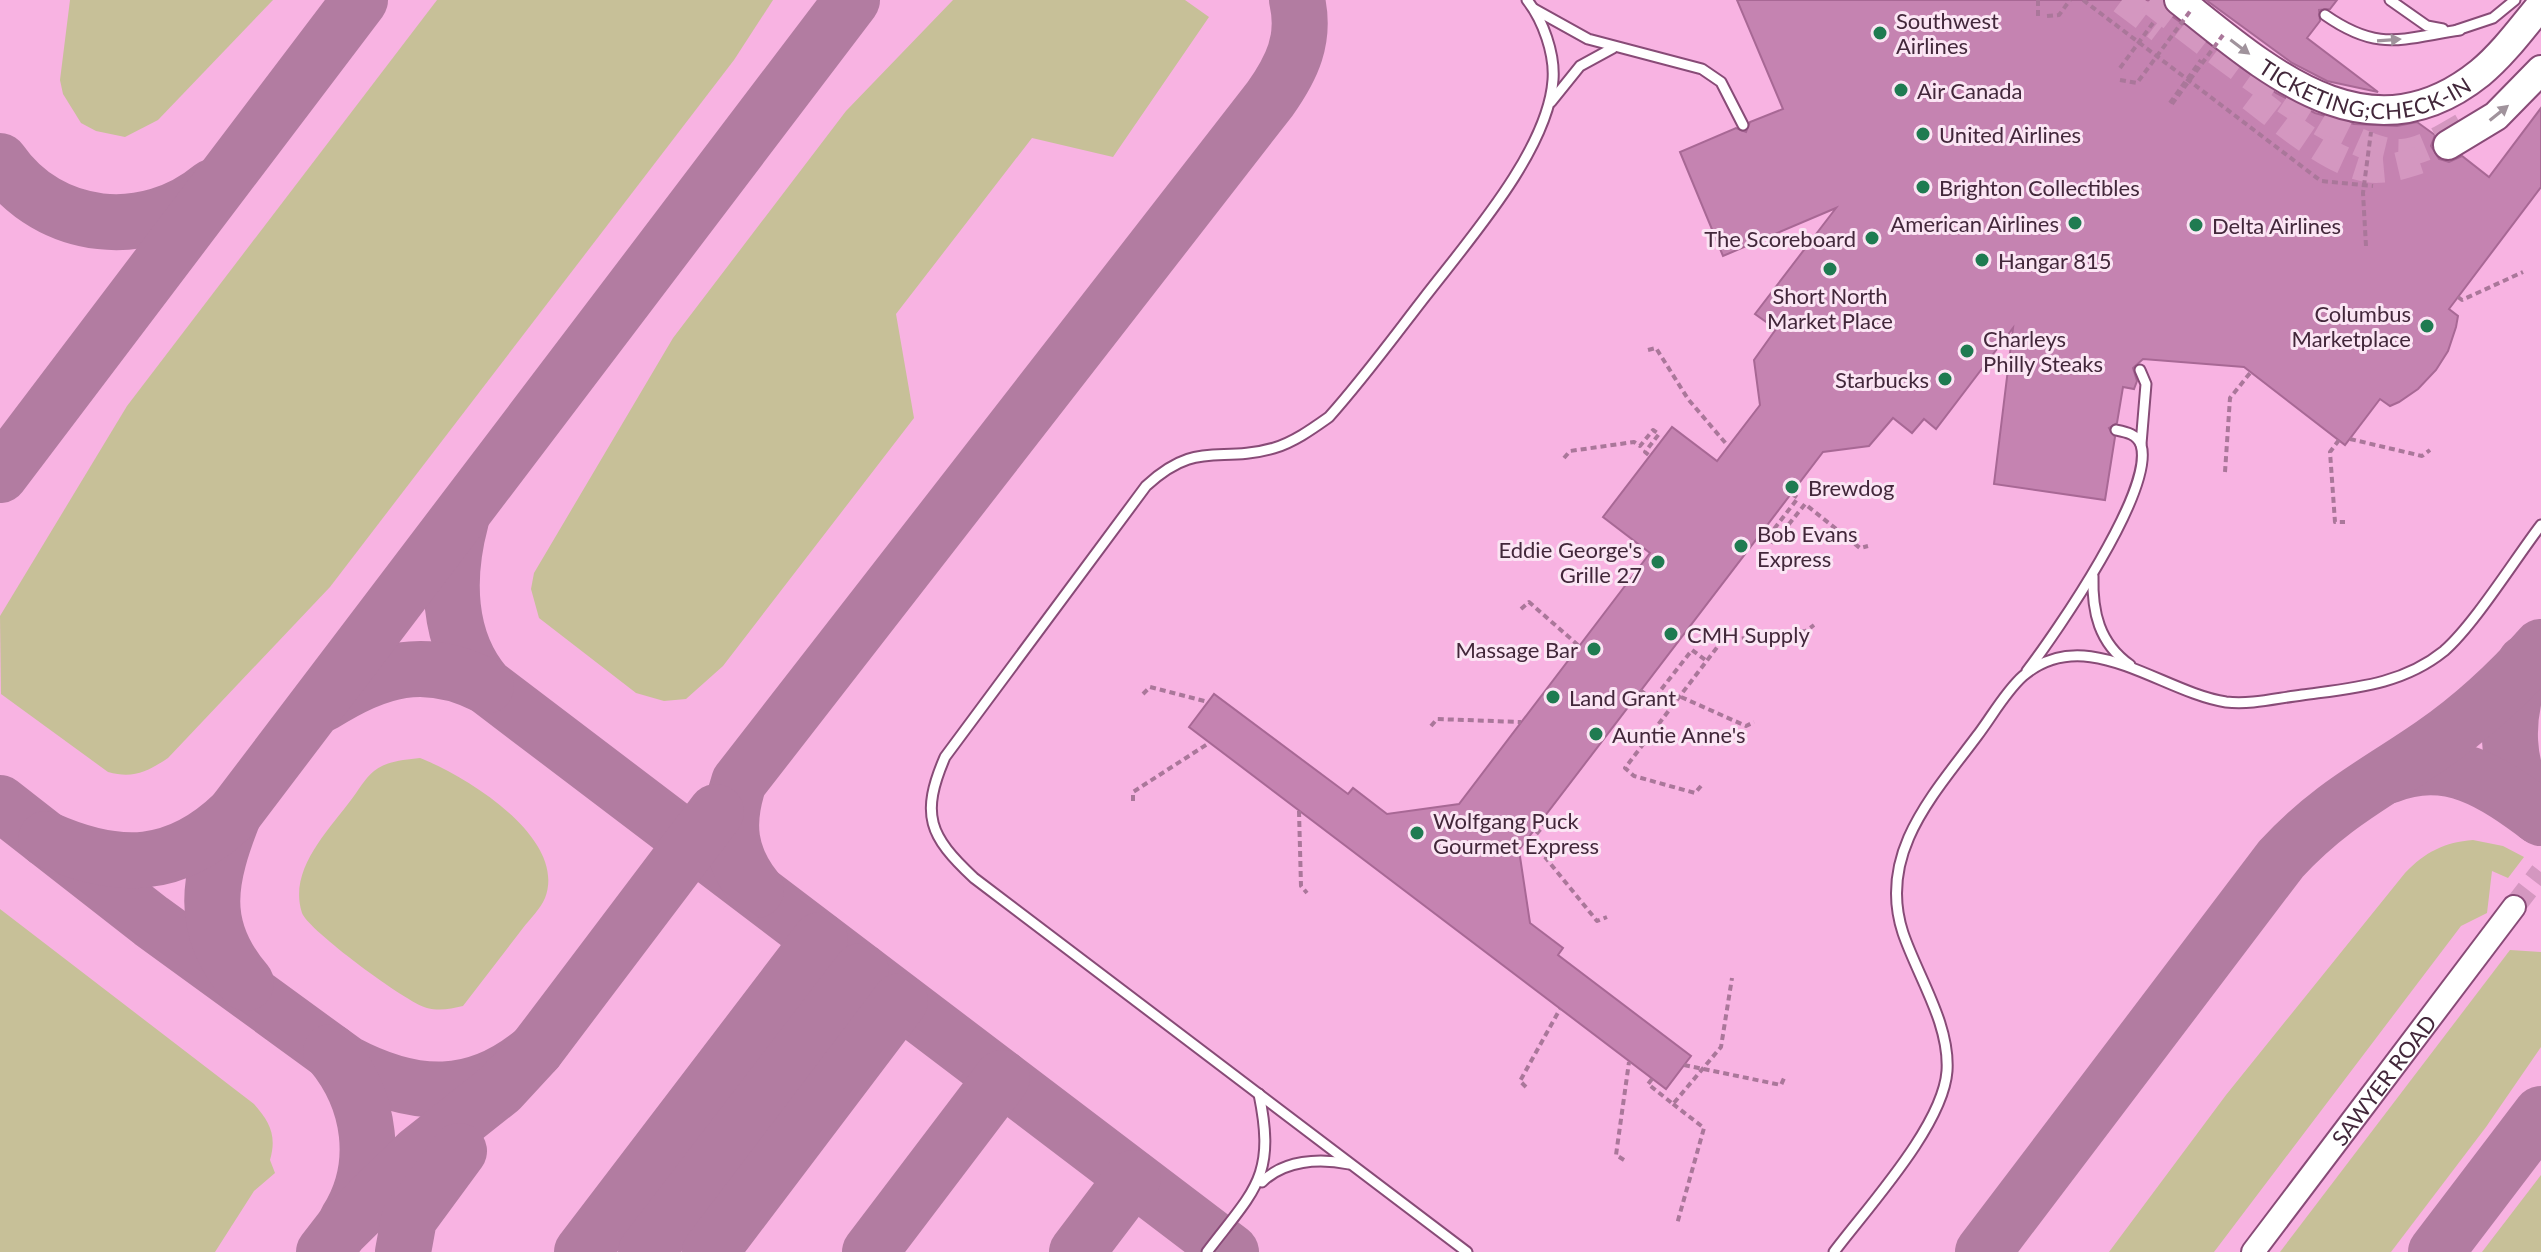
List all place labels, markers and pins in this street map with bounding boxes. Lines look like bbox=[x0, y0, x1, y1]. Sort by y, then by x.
place label: Southwest Airlines bbox=[1896, 7, 1999, 59]
marker: Southwest Airlines bbox=[1871, 24, 1889, 42]
place label: Air Canada bbox=[1917, 77, 2022, 104]
marker: Air Canada bbox=[1892, 81, 1910, 99]
place label: United Airlines bbox=[1939, 121, 2081, 148]
marker: United Airlines bbox=[1914, 125, 1932, 143]
place label: Brighton Collectibles bbox=[1939, 174, 2140, 201]
marker: Brighton Collectibles bbox=[1914, 178, 1932, 196]
place label: American Airlines bbox=[1891, 210, 2059, 237]
place label: Delta Airlines bbox=[2212, 212, 2341, 239]
marker: American Airlines bbox=[2066, 214, 2084, 232]
marker: Delta Airlines bbox=[2187, 216, 2205, 234]
place label: The Scoreboard bbox=[1704, 225, 1856, 252]
marker: The Scoreboard bbox=[1863, 229, 1881, 247]
place label: Hangar 815 bbox=[1998, 247, 2112, 274]
marker: Hangar 815 bbox=[1973, 251, 1991, 269]
marker: Short North Market Place bbox=[1821, 260, 1839, 278]
place label: Short North Market Place bbox=[1767, 282, 1893, 334]
place label: Columbus Marketplace bbox=[2292, 300, 2411, 352]
marker: Columbus Marketplace bbox=[2418, 317, 2436, 335]
place label: Charleys Philly Steaks bbox=[1983, 325, 2103, 377]
marker: Charleys Philly Steaks bbox=[1958, 342, 1976, 360]
place label: Starbucks bbox=[1835, 366, 1929, 393]
marker: Starbucks bbox=[1936, 370, 1954, 388]
place label: Brewdog bbox=[1808, 474, 1894, 501]
marker: Brewdog bbox=[1783, 478, 1801, 496]
place label: Bob Evans Express bbox=[1757, 520, 1858, 572]
place label: Eddie George's Grille 27 bbox=[1498, 536, 1642, 588]
marker: Bob Evans Express bbox=[1732, 537, 1750, 555]
marker: Eddie George's Grille 27 bbox=[1649, 553, 1667, 571]
place label: CMH Supply bbox=[1687, 621, 1810, 648]
marker: CMH Supply bbox=[1662, 625, 1680, 643]
place label: Massage Bar bbox=[1455, 636, 1578, 663]
marker: Massage Bar bbox=[1585, 640, 1603, 658]
place label: Land Grant bbox=[1569, 684, 1676, 711]
marker: Land Grant bbox=[1544, 688, 1562, 706]
place label: Auntie Anne's bbox=[1612, 721, 1746, 748]
marker: Auntie Anne's bbox=[1587, 725, 1605, 743]
place label: Wolfgang Puck Gourmet Express bbox=[1433, 807, 1599, 859]
marker: Wolfgang Puck Gourmet Express bbox=[1408, 824, 1426, 842]

